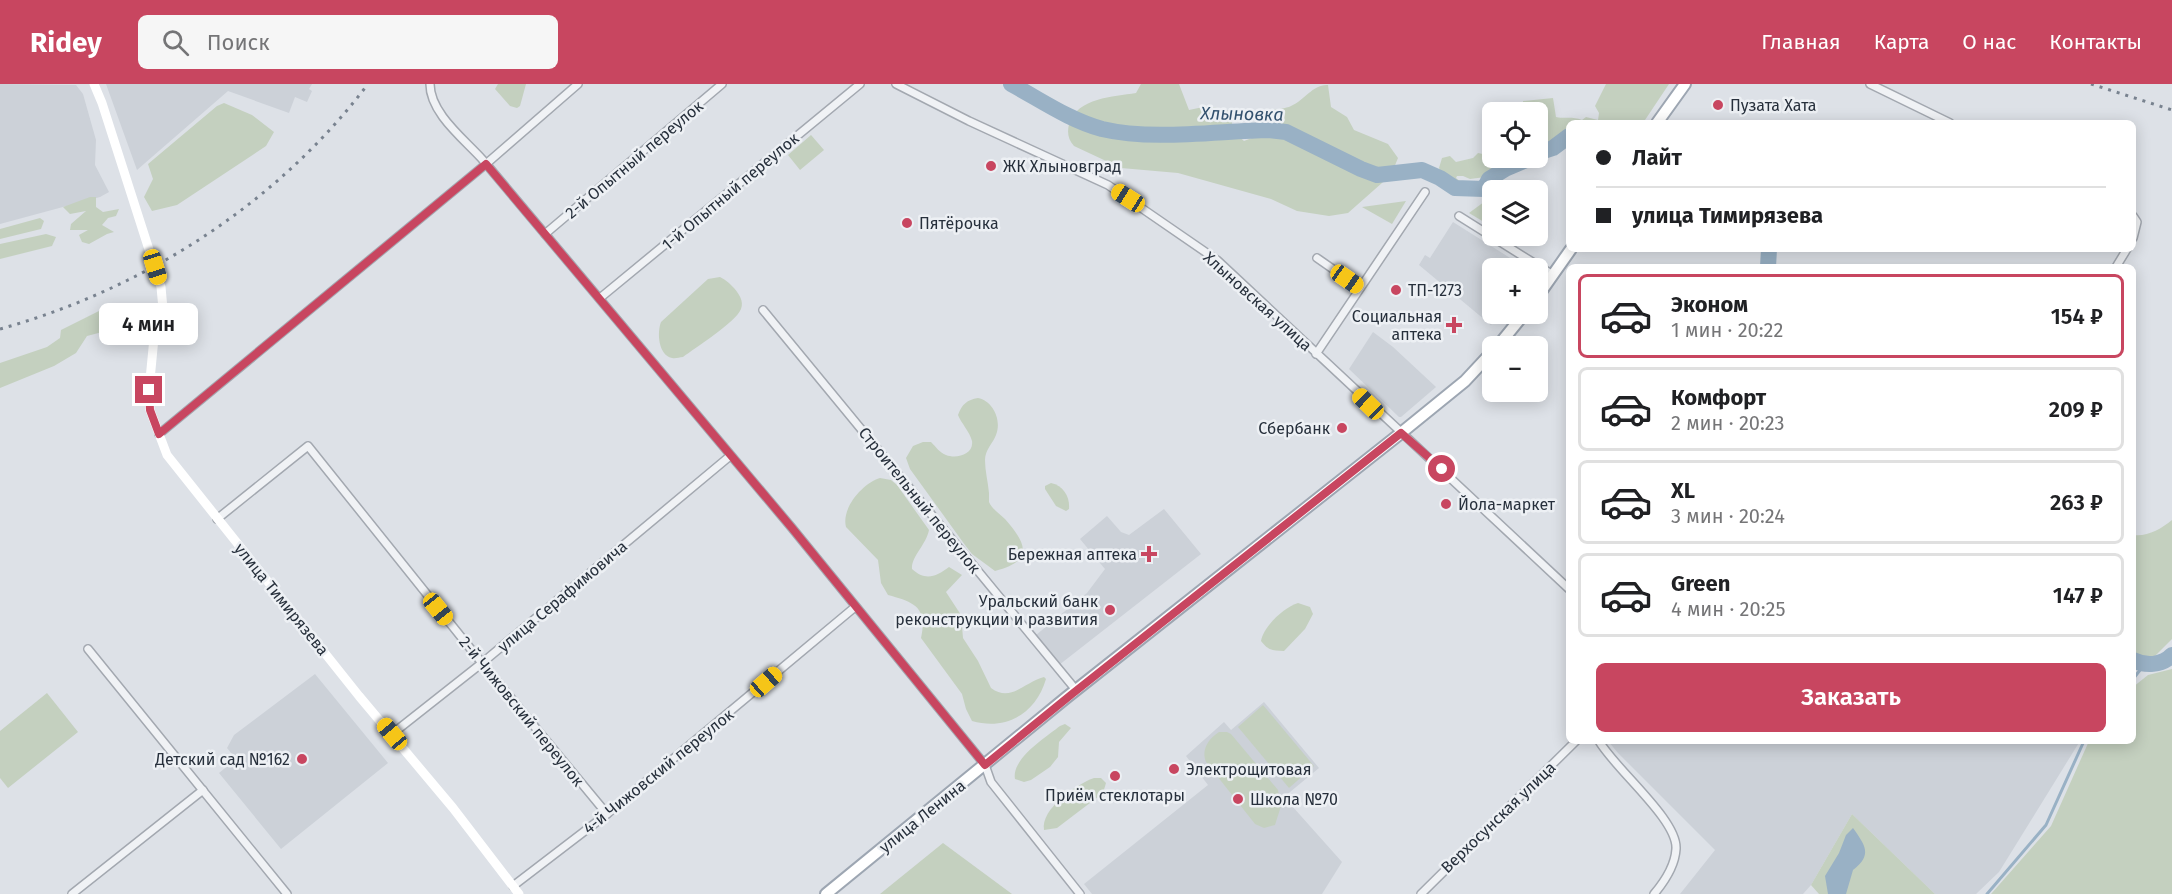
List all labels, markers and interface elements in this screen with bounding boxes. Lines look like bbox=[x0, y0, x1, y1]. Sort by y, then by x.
search box bbox=[138, 15, 558, 69]
text: Ridey bbox=[30, 26, 102, 59]
icon: search bbox=[159, 26, 192, 59]
text: Поиск bbox=[207, 29, 270, 56]
text: Главная bbox=[1761, 29, 1841, 55]
text: Карта bbox=[1874, 29, 1929, 55]
text: О нас bbox=[1962, 29, 2016, 55]
text: Контакты bbox=[2049, 29, 2142, 55]
street label: 2-й Опытный переулок bbox=[562, 96, 707, 222]
place label: Пузата Хата bbox=[1730, 96, 1816, 115]
marker: Пузата Хата bbox=[1711, 98, 1725, 112]
water label: Хлыновка bbox=[1199, 102, 1284, 126]
map controls bbox=[1482, 102, 1548, 402]
button: locate bbox=[1482, 102, 1548, 168]
street label: 1-й Опытный переулок bbox=[658, 128, 803, 254]
text: Лайт bbox=[1632, 144, 1682, 171]
place label: ЖК Хлыновград bbox=[1003, 157, 1121, 176]
marker: ЖК Хлыновград bbox=[984, 159, 998, 173]
button: layers bbox=[1482, 180, 1548, 246]
car bbox=[1108, 181, 1148, 215]
text: улица Тимирязева bbox=[1632, 202, 1823, 229]
place label: Пятёрочка bbox=[919, 214, 999, 233]
marker: Пятёрочка bbox=[900, 216, 914, 230]
car bbox=[141, 247, 169, 287]
street label: Хлыновская улица bbox=[1199, 248, 1316, 355]
button: + bbox=[1482, 258, 1548, 324]
car bbox=[1327, 261, 1367, 297]
place label: ТП-1273 bbox=[1408, 281, 1462, 300]
marker: ТП-1273 bbox=[1389, 283, 1403, 297]
icon: car bbox=[1599, 289, 1653, 343]
text: Эконом bbox=[1671, 291, 1748, 318]
callout: 4 мин bbox=[100, 303, 198, 345]
text: 154 ₽ bbox=[2051, 303, 2103, 330]
place label: Социальная аптека bbox=[1352, 307, 1442, 344]
text: 4 мин bbox=[122, 312, 175, 336]
marker: Социальная аптека bbox=[1447, 318, 1461, 332]
text: 1 мин · 20:22 bbox=[1671, 318, 1783, 342]
button: − bbox=[1482, 336, 1548, 402]
route end bbox=[135, 376, 162, 403]
icon: car bbox=[1599, 382, 1653, 436]
text: Комфорт bbox=[1671, 384, 1766, 411]
car bbox=[1349, 385, 1387, 423]
text: 209 ₽ bbox=[2049, 396, 2103, 423]
text: 2 мин · 20:23 bbox=[1671, 411, 1785, 435]
place label: Сбербанк bbox=[1258, 419, 1331, 438]
marker: Сбербанк bbox=[1335, 421, 1349, 435]
street label: Строительный переулок bbox=[855, 423, 985, 578]
route start bbox=[1428, 455, 1455, 482]
icon: car bbox=[1599, 475, 1653, 529]
text: XL bbox=[1671, 477, 1695, 504]
text: 263 ₽ bbox=[2050, 489, 2103, 516]
place label: Йола-маркет bbox=[1458, 495, 1556, 514]
marker: Йола-маркет bbox=[1439, 497, 1453, 511]
text: 3 мин · 20:24 bbox=[1671, 504, 1785, 528]
street label: улица Серафимовича bbox=[494, 537, 631, 656]
street label: улица Тимирязева bbox=[231, 539, 333, 659]
place label: Бережная аптека bbox=[1008, 545, 1137, 564]
marker: Бережная аптека bbox=[1142, 547, 1156, 561]
icon: car bbox=[1599, 568, 1653, 622]
text: Green bbox=[1671, 570, 1730, 597]
text: 147 ₽ bbox=[2053, 582, 2103, 609]
car bbox=[420, 589, 456, 629]
place label: Уральский банк реконструкции и развития bbox=[895, 592, 1099, 629]
text: 4 мин · 20:25 bbox=[1671, 597, 1785, 621]
marker: Уральский банк реконструкции и развития bbox=[1103, 603, 1117, 617]
street label: 2-й Чижовский переулок bbox=[455, 632, 588, 791]
car bbox=[747, 663, 785, 701]
button: Заказать bbox=[1596, 663, 2106, 732]
street label: 4-й Чижовский переулок bbox=[579, 704, 738, 838]
car bbox=[374, 714, 410, 754]
place label: Детский сад №162 bbox=[154, 750, 290, 769]
marker: Детский сад №162 bbox=[295, 752, 309, 766]
street label: Верхосунская улица bbox=[1437, 758, 1560, 877]
place label: Электрощитовая bbox=[1186, 760, 1312, 779]
marker: Электрощитовая bbox=[1167, 762, 1181, 776]
marker: Приём стеклотары bbox=[1108, 769, 1122, 783]
street label: улица Ленина bbox=[875, 776, 969, 857]
place label: Приём стеклотары bbox=[1045, 786, 1185, 805]
place label: Школа №70 bbox=[1250, 790, 1338, 809]
marker: Школа №70 bbox=[1231, 792, 1245, 806]

